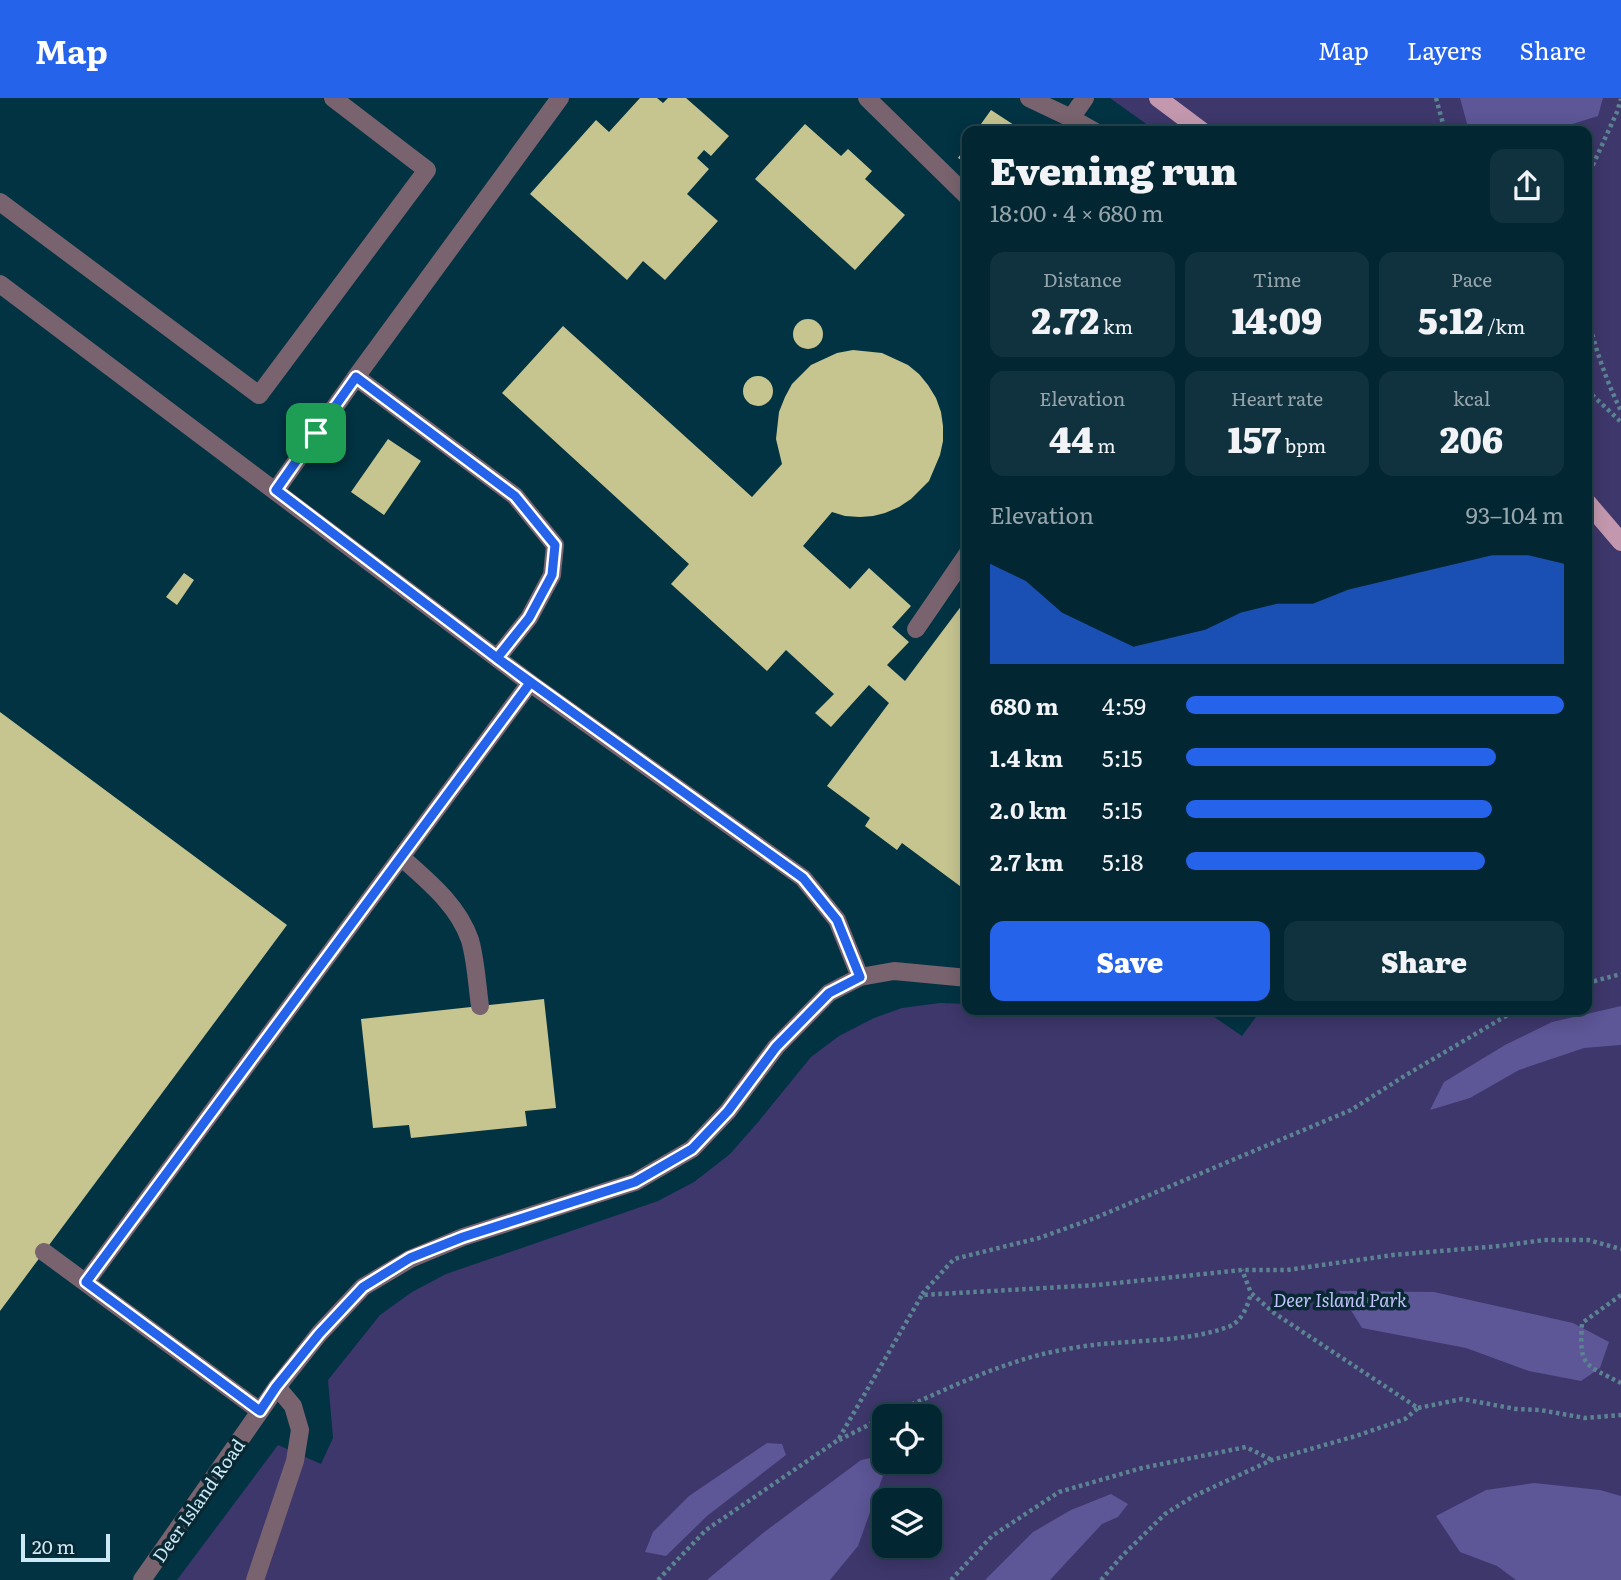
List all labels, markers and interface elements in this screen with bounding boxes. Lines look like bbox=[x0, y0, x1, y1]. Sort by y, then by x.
text: Map bbox=[35, 25, 108, 74]
text: Map bbox=[1318, 32, 1369, 67]
text: Layers bbox=[1407, 32, 1481, 67]
text: Share bbox=[1519, 32, 1586, 67]
text: Evening run bbox=[990, 140, 1237, 197]
button: share bbox=[1490, 149, 1564, 223]
text: 18:00 · 4 × 680 m bbox=[990, 195, 1164, 229]
text: Distance bbox=[1043, 265, 1122, 293]
text: Time bbox=[1253, 265, 1301, 293]
text: Pace bbox=[1451, 265, 1492, 293]
text: 2.72 bbox=[1032, 293, 1099, 345]
text: 14:09 bbox=[1232, 293, 1322, 345]
text: 5:12 bbox=[1418, 293, 1483, 345]
text: km bbox=[1099, 312, 1133, 340]
text: /km bbox=[1483, 312, 1525, 340]
text: Elevation bbox=[1039, 384, 1125, 412]
text: Heart rate bbox=[1231, 384, 1323, 412]
text: kcal bbox=[1453, 384, 1490, 412]
pin bbox=[286, 403, 346, 463]
text: 44 bbox=[1049, 412, 1093, 464]
text: 157 bbox=[1228, 412, 1281, 464]
text: 206 bbox=[1440, 412, 1503, 464]
icon: arrive bbox=[297, 414, 335, 452]
text: m bbox=[1093, 431, 1116, 459]
text: bpm bbox=[1281, 431, 1326, 459]
text: Elevation bbox=[990, 497, 1094, 531]
text: 93–104 m bbox=[1466, 497, 1564, 531]
text: 680 m bbox=[990, 688, 1059, 722]
text: 4:59 bbox=[1102, 688, 1146, 722]
text: 1.4 km bbox=[990, 740, 1063, 774]
text: 5:15 bbox=[1102, 740, 1142, 774]
text: 2.0 km bbox=[990, 792, 1067, 826]
text: 5:15 bbox=[1102, 792, 1142, 826]
text: 2.7 km bbox=[990, 844, 1064, 878]
text: 5:18 bbox=[1102, 844, 1143, 878]
button: Save bbox=[990, 921, 1270, 1001]
button: Share bbox=[1284, 921, 1564, 1001]
park label: Deer Island Park bbox=[1273, 1286, 1407, 1313]
map controls bbox=[872, 1404, 942, 1558]
button: locate bbox=[872, 1404, 942, 1474]
street label: Deer Island Road bbox=[145, 1433, 251, 1567]
button: layers bbox=[872, 1488, 942, 1558]
scale bar bbox=[21, 1531, 110, 1563]
text: 20 m bbox=[32, 1532, 75, 1560]

